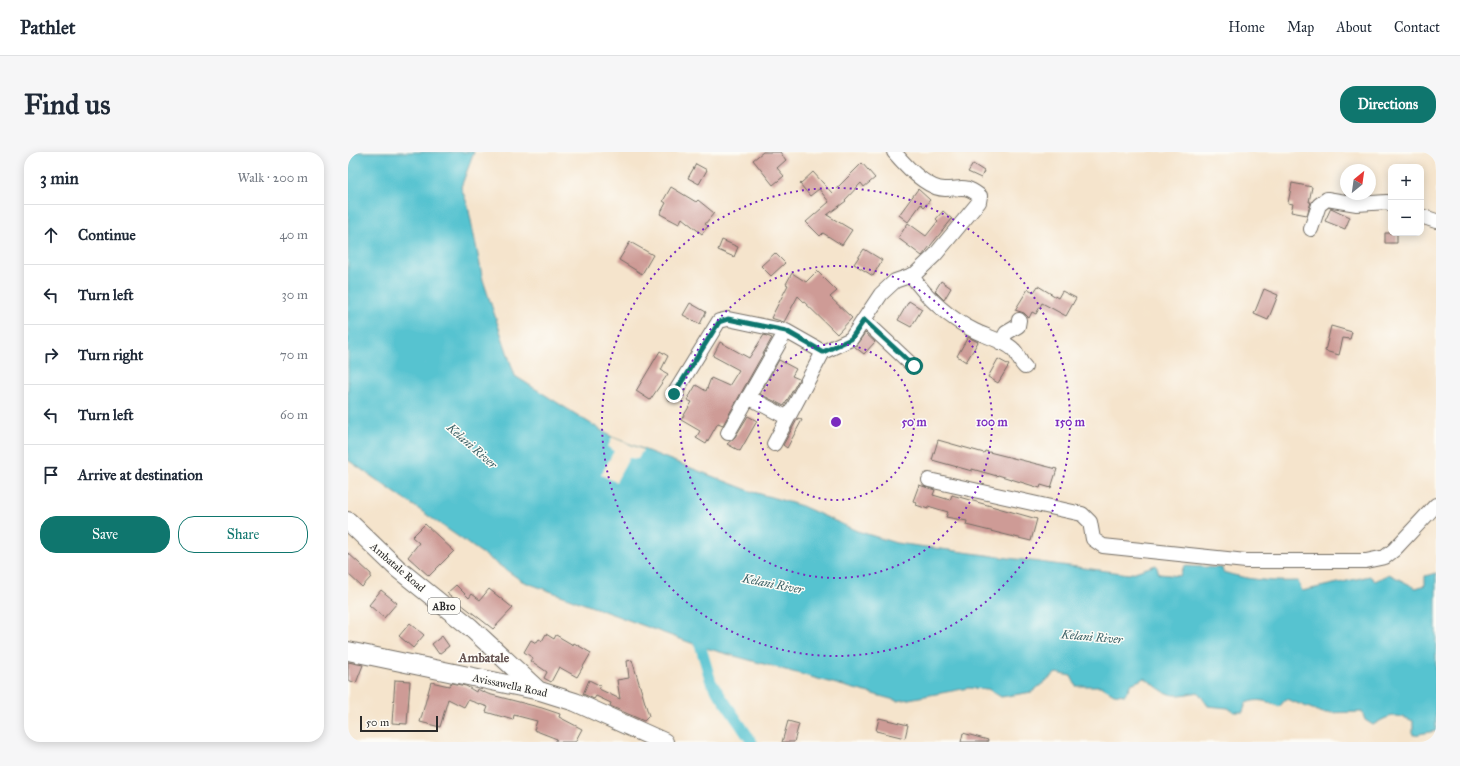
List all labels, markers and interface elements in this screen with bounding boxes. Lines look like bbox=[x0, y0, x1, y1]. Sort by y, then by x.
text: Pathlet bbox=[20, 16, 76, 39]
text: Home bbox=[1228, 19, 1265, 36]
text: Map bbox=[1287, 19, 1314, 36]
text: About bbox=[1336, 19, 1372, 36]
text: Contact bbox=[1394, 19, 1440, 36]
button: Directions bbox=[1340, 86, 1436, 123]
text: Find us bbox=[24, 87, 110, 122]
north arrow bbox=[1340, 164, 1376, 200]
map controls bbox=[1388, 164, 1424, 236]
button: + bbox=[1388, 164, 1424, 200]
text: 3 min bbox=[40, 168, 79, 189]
text: Walk · 200 m bbox=[238, 170, 308, 186]
button: − bbox=[1388, 200, 1424, 236]
icon: ahead bbox=[40, 224, 62, 246]
text: Continue bbox=[78, 226, 136, 244]
text: 40 m bbox=[279, 227, 308, 243]
icon: left bbox=[40, 284, 62, 306]
text: Turn left bbox=[78, 286, 134, 304]
text: 30 m bbox=[282, 287, 308, 303]
icon: right bbox=[40, 344, 62, 366]
text: Turn right bbox=[78, 346, 143, 364]
text: 70 m bbox=[280, 347, 308, 363]
route start bbox=[905, 357, 923, 375]
route end bbox=[665, 385, 683, 403]
icon: left bbox=[40, 404, 62, 426]
text: Turn left bbox=[78, 406, 134, 424]
text: 60 m bbox=[280, 407, 308, 423]
centre of rings bbox=[829, 415, 843, 429]
text: 50 m bbox=[901, 415, 928, 429]
text: 100 m bbox=[976, 415, 1009, 429]
text: 150 m bbox=[1055, 415, 1086, 429]
water label: Kelani River bbox=[443, 420, 501, 472]
icon: arrive bbox=[40, 464, 62, 486]
text: Arrive at destination bbox=[78, 466, 203, 484]
button: Save bbox=[40, 516, 170, 553]
button: Share bbox=[178, 516, 308, 553]
street label: Ambatale Road bbox=[367, 539, 428, 595]
water label: Kelani River bbox=[740, 571, 806, 597]
road number: AB10 bbox=[428, 598, 460, 614]
water label: Kelani River bbox=[1060, 627, 1124, 647]
district label: Ambatale bbox=[458, 650, 510, 666]
street label: Avissawella Road bbox=[470, 671, 549, 700]
scale bar bbox=[360, 714, 438, 733]
text: 50 m bbox=[366, 716, 389, 729]

